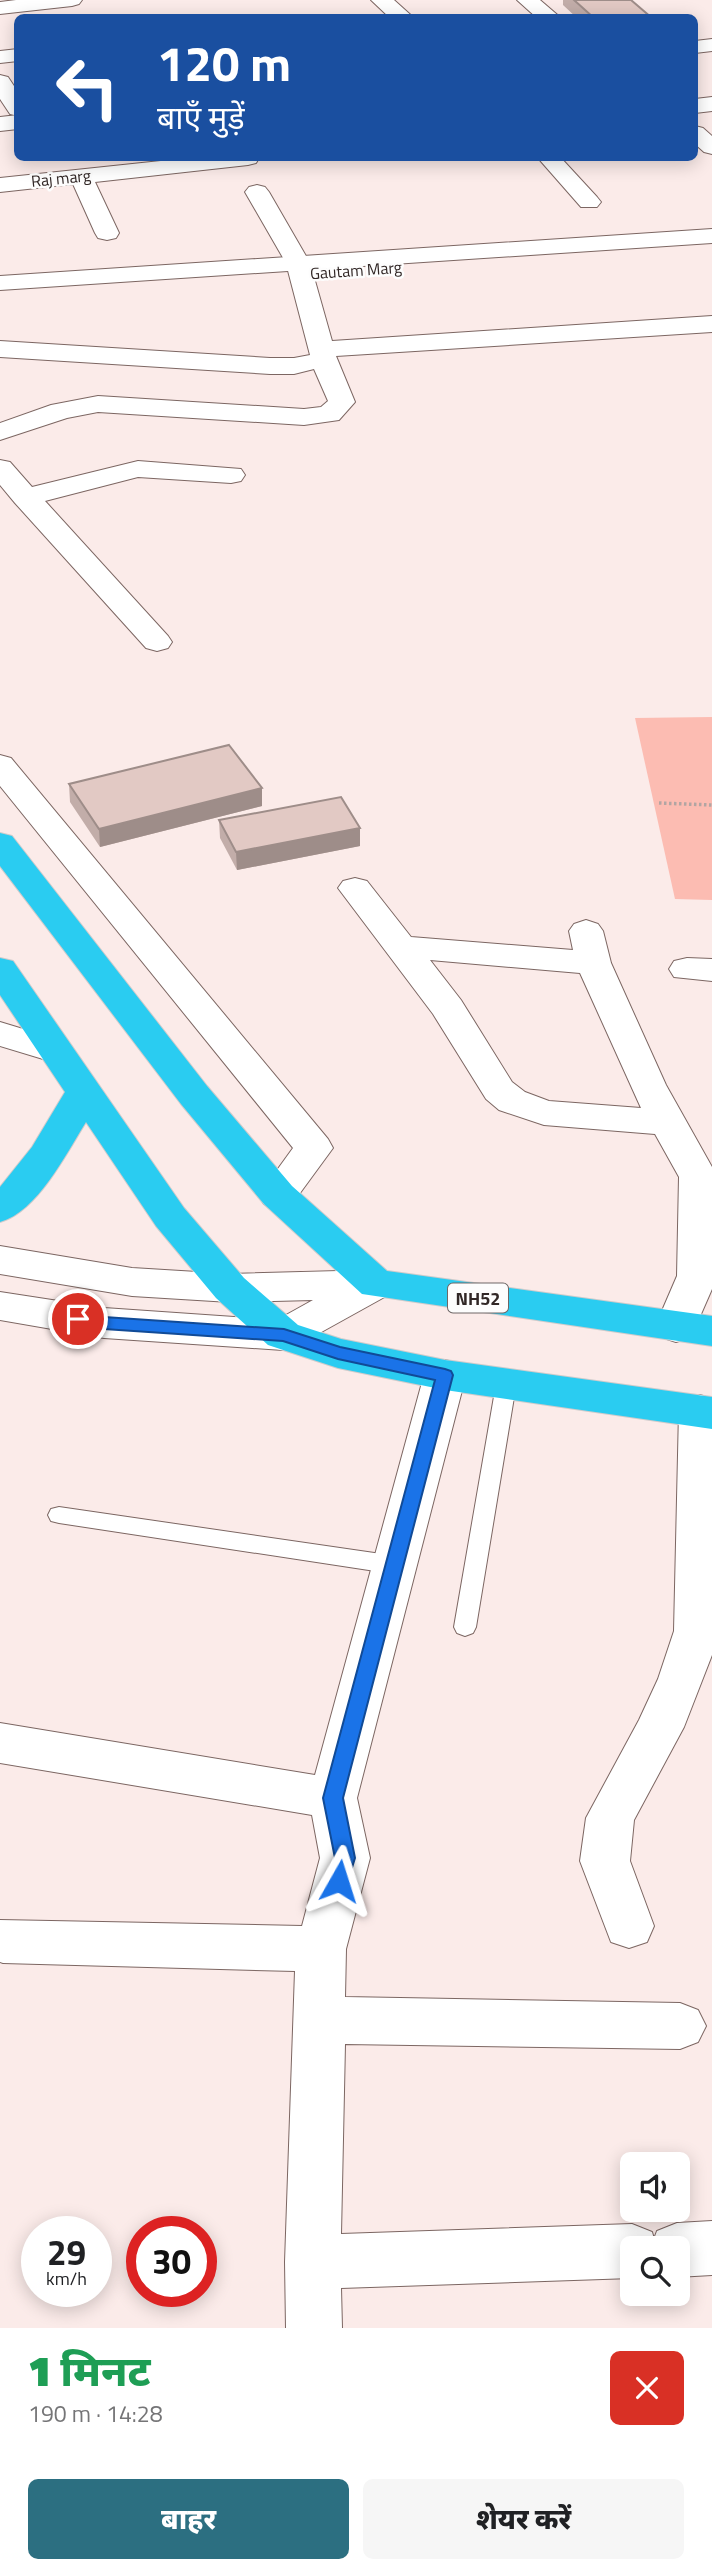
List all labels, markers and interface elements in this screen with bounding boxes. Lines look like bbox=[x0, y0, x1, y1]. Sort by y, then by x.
text: 120 m bbox=[157, 25, 291, 100]
icon: left bbox=[42, 42, 133, 133]
text: बाएँ मुड़ें bbox=[157, 93, 245, 141]
street label: Raj marg bbox=[30, 163, 92, 193]
street label: Gautam Marg bbox=[309, 255, 403, 285]
road number: NH52 bbox=[448, 1283, 508, 1312]
pin bbox=[48, 1289, 108, 1349]
icon: arrive bbox=[59, 1300, 97, 1338]
position arrow bbox=[302, 1844, 376, 1918]
map controls bbox=[620, 2152, 690, 2306]
button: sound bbox=[620, 2152, 690, 2222]
speed limit sign: 30 bbox=[126, 2216, 217, 2307]
text: 29 bbox=[47, 2225, 86, 2279]
button: search bbox=[620, 2236, 690, 2306]
text: km/h bbox=[46, 2265, 87, 2292]
text: 1 मिनट bbox=[28, 2338, 151, 2402]
button: close bbox=[610, 2351, 684, 2425]
text: 190 m · 14:28 bbox=[28, 2396, 163, 2431]
button: बाहर bbox=[28, 2479, 349, 2559]
button: शेयर करें bbox=[363, 2479, 684, 2559]

